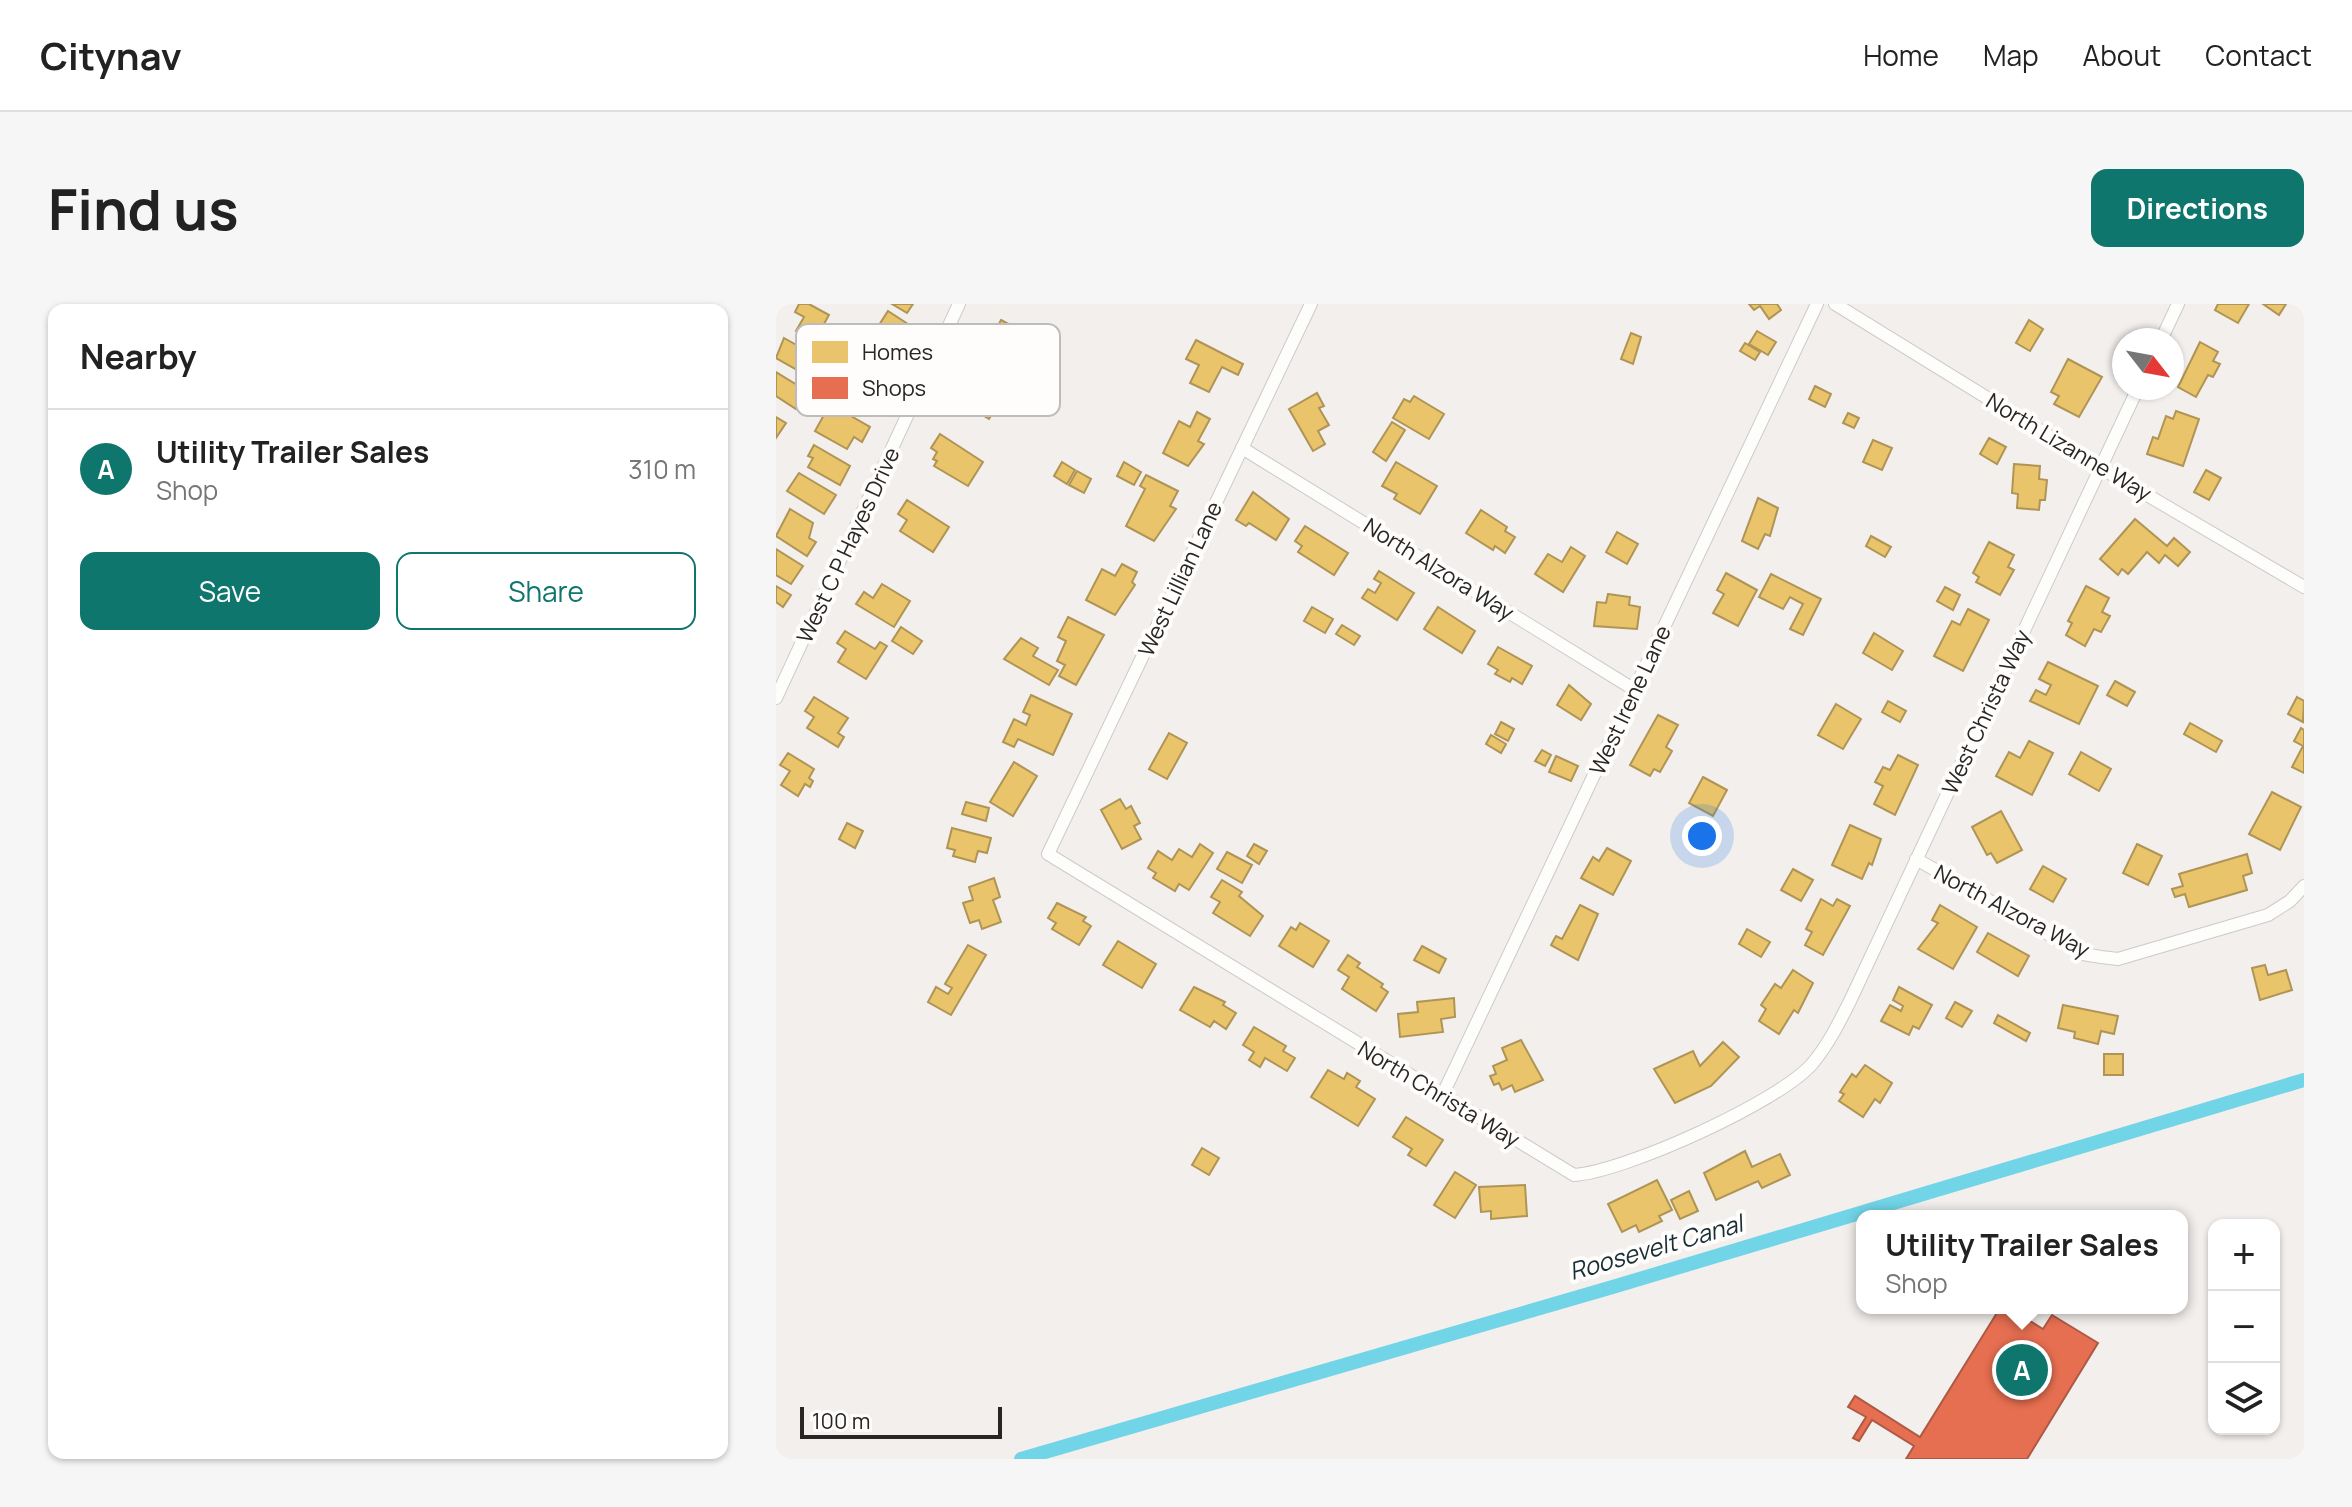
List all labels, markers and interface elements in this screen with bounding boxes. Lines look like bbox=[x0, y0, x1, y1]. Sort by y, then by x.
text: Citynav bbox=[40, 29, 182, 81]
text: Home bbox=[1863, 36, 1939, 74]
text: Map bbox=[1983, 36, 2039, 74]
text: About bbox=[2083, 36, 2161, 74]
text: Contact bbox=[2205, 36, 2312, 74]
button: Directions bbox=[2091, 169, 2304, 247]
text: Find us bbox=[48, 170, 239, 247]
legend bbox=[796, 324, 1060, 416]
north arrow bbox=[2112, 328, 2184, 400]
text: Nearby bbox=[80, 333, 196, 379]
text: Homes bbox=[862, 337, 933, 367]
text: Shops bbox=[862, 373, 926, 403]
street label: North Lizanne Way bbox=[1981, 386, 2158, 508]
text: Utility Trailer Sales bbox=[156, 431, 429, 472]
street label: West C P Hayes Drive bbox=[789, 442, 907, 648]
text: A bbox=[97, 451, 115, 487]
text: 310 m bbox=[628, 451, 696, 487]
text: Shop bbox=[156, 472, 218, 508]
street label: West Lillian Lane bbox=[1131, 497, 1229, 661]
street label: North Alzora Way bbox=[1358, 511, 1520, 628]
button: Save bbox=[80, 552, 380, 630]
button: Share bbox=[396, 552, 696, 630]
street label: West Irene Lane bbox=[1582, 620, 1678, 780]
street label: West Christa Way bbox=[1935, 624, 2037, 799]
your location bbox=[1682, 816, 1722, 856]
street label: North Alzora Way bbox=[1929, 857, 2095, 965]
street label: North Christa Way bbox=[1352, 1034, 1526, 1154]
water label: Roosevelt Canal bbox=[1565, 1205, 1749, 1287]
popup bbox=[1856, 1210, 2188, 1314]
map controls bbox=[2208, 1219, 2280, 1435]
button: + bbox=[2208, 1219, 2280, 1291]
text: Utility Trailer Sales bbox=[1885, 1224, 2159, 1265]
text: Shop bbox=[1885, 1265, 1948, 1301]
button: − bbox=[2208, 1291, 2280, 1363]
pin: A bbox=[1996, 1340, 2048, 1400]
button: layers bbox=[2208, 1363, 2280, 1435]
scale bar bbox=[800, 1403, 1002, 1439]
text: 100 m bbox=[812, 1406, 870, 1436]

